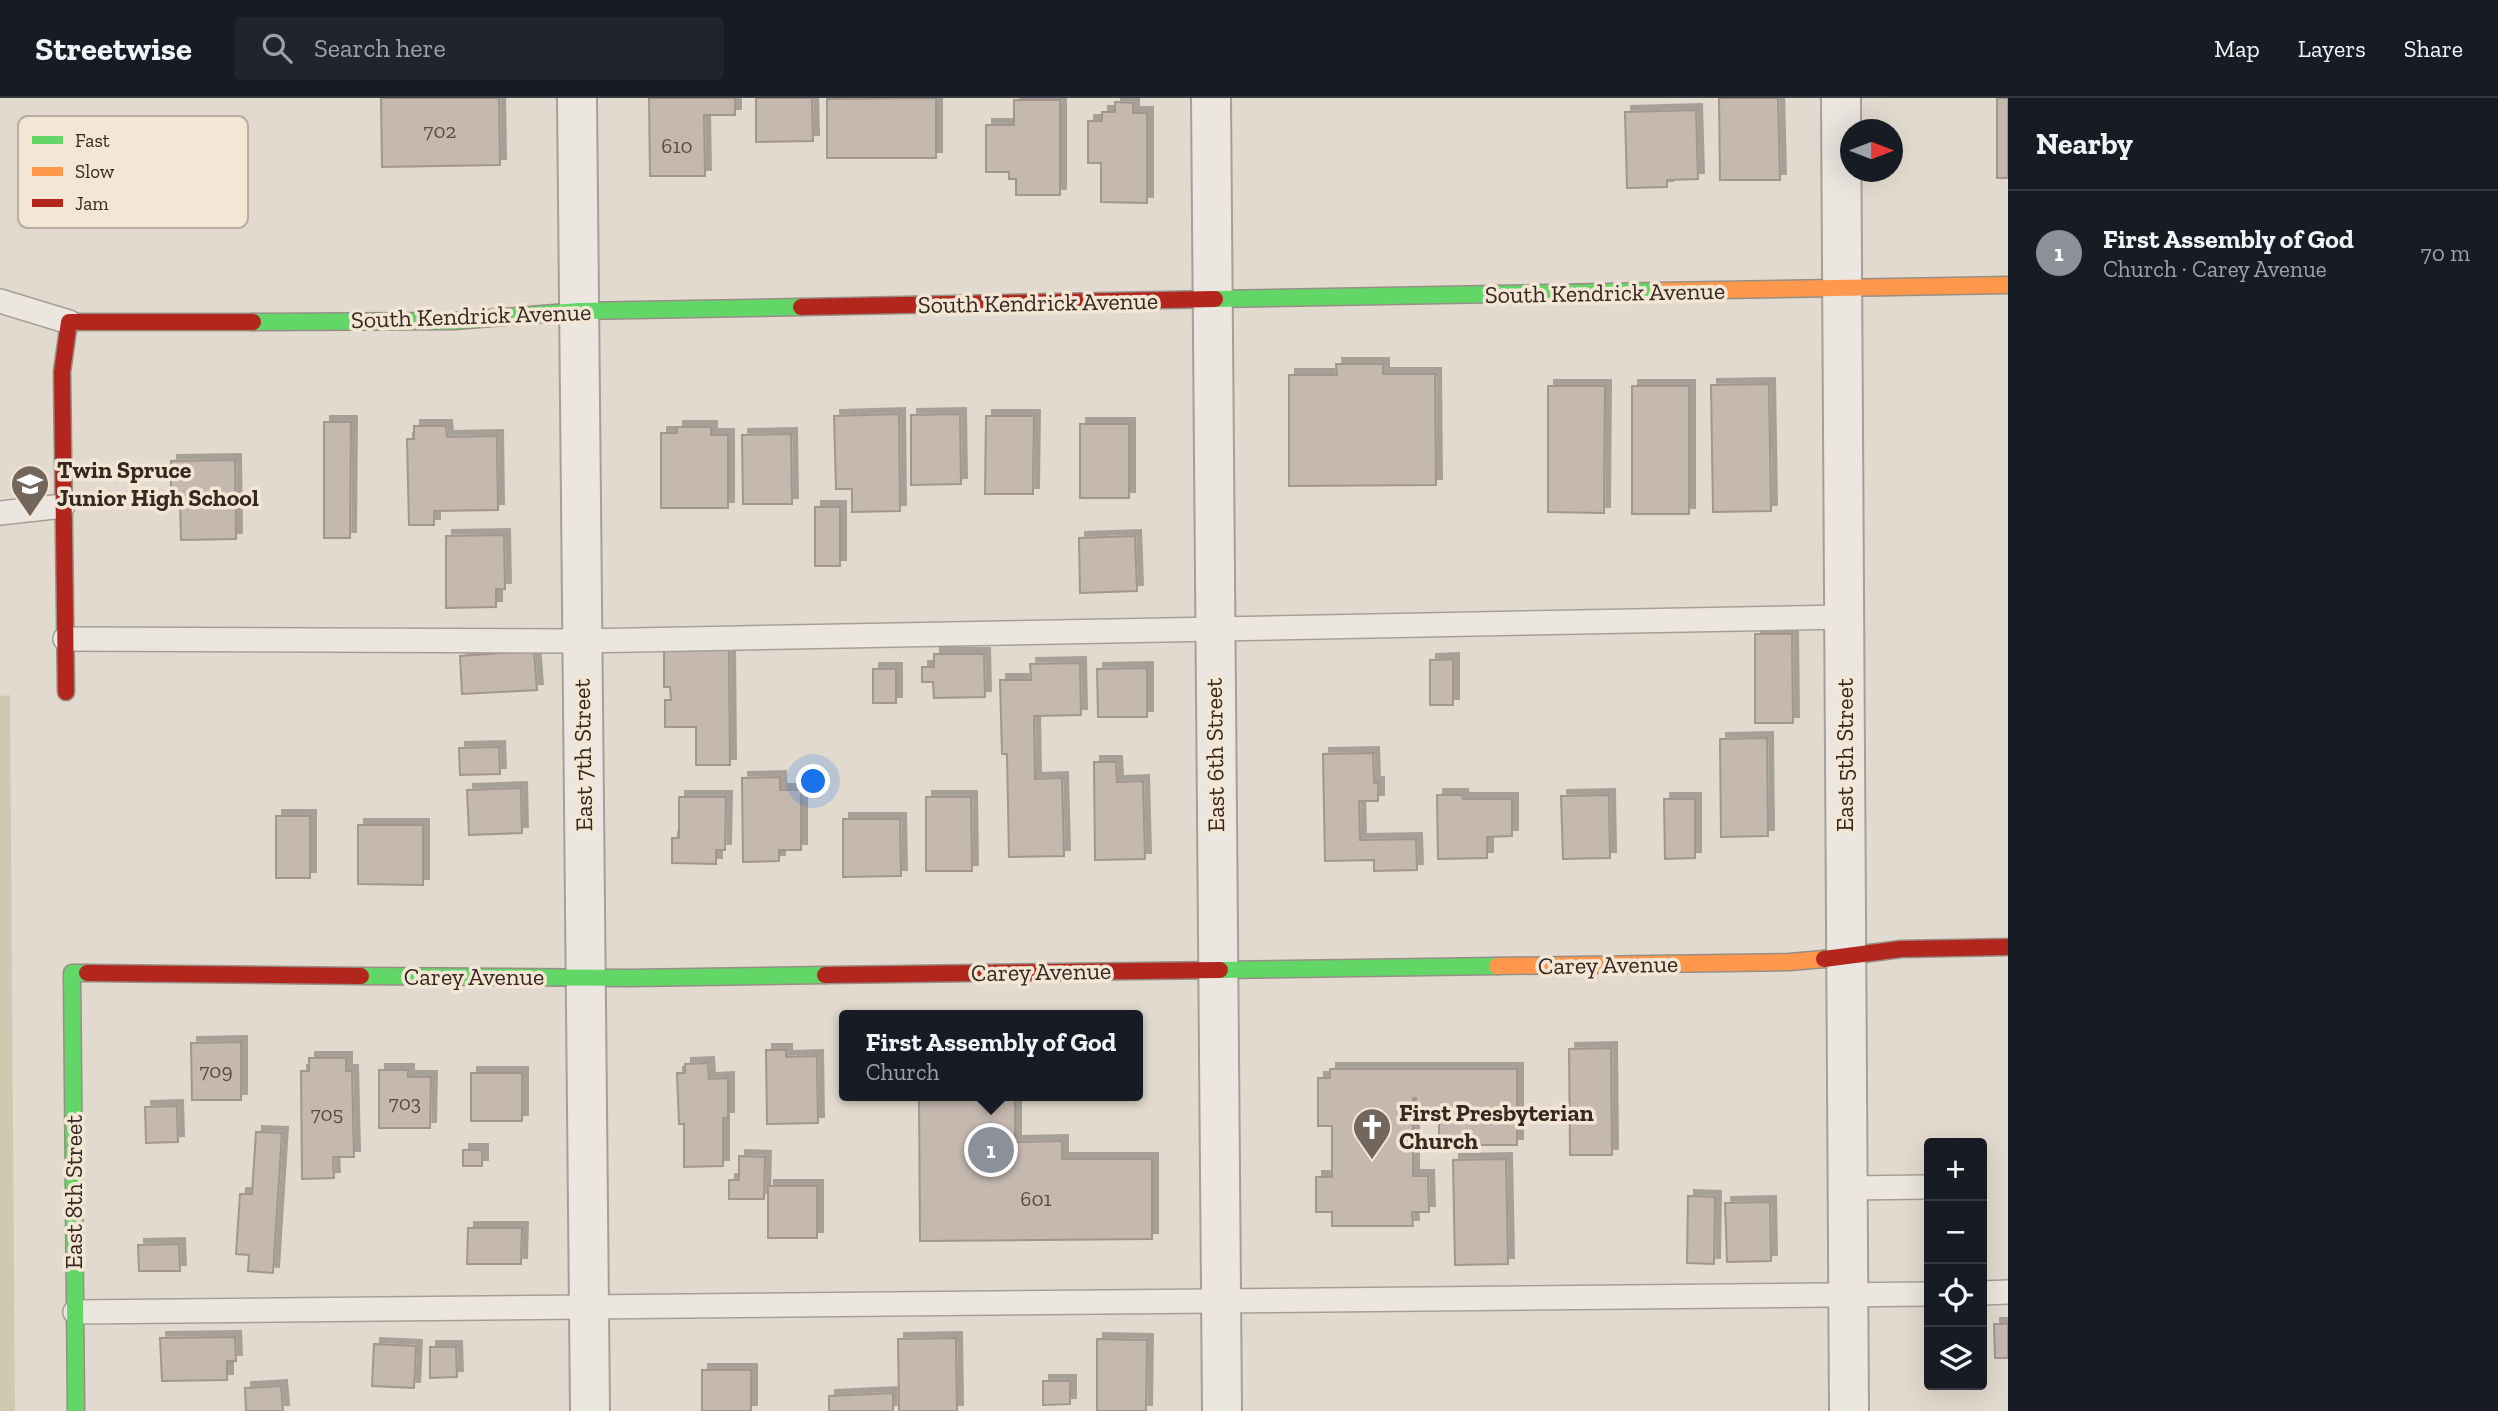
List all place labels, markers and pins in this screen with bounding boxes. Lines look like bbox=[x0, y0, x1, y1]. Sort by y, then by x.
place label: Twin Spruce Junior High School bbox=[57, 455, 259, 512]
school or university icon: Twin Spruce Junior High School bbox=[9, 463, 51, 518]
place label: First Presbyterian Church bbox=[1399, 1098, 1594, 1155]
church icon: First Presbyterian Church bbox=[1351, 1106, 1393, 1161]
pin: 1 bbox=[968, 1124, 1014, 1176]

